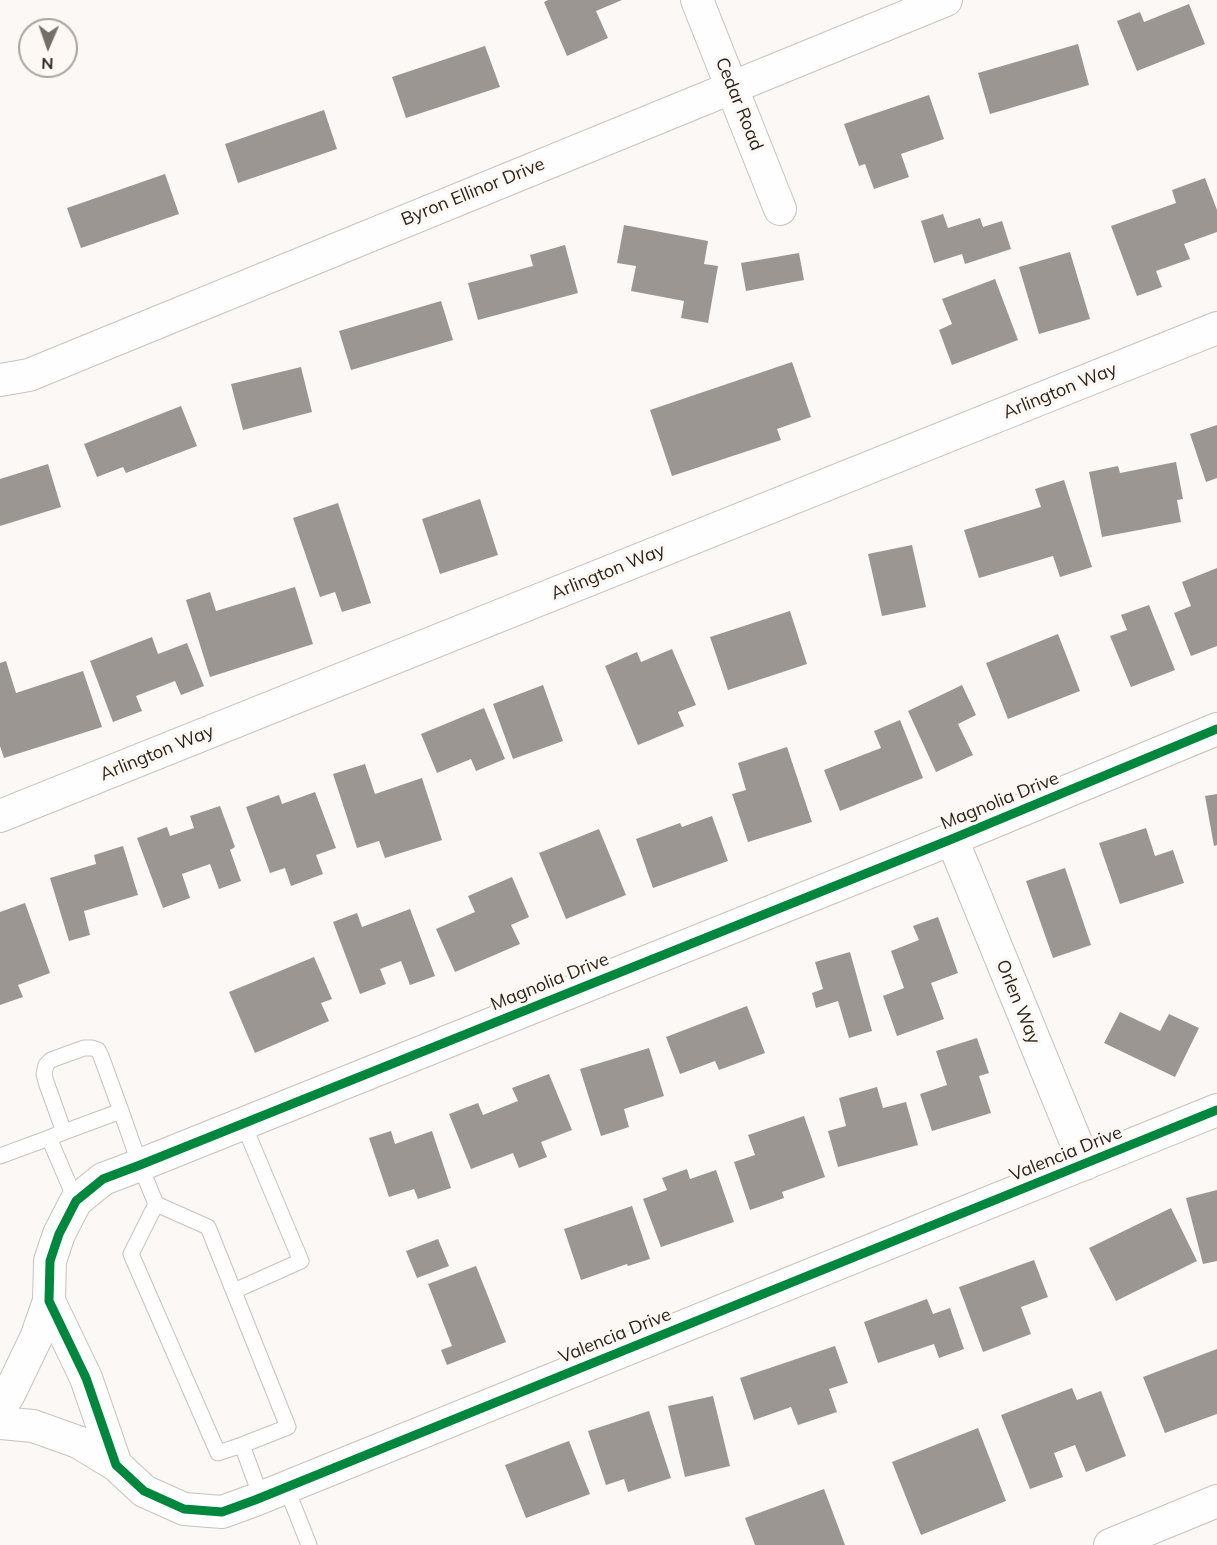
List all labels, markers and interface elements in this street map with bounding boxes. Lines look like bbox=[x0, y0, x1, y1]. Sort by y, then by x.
north arrow bbox=[18, 18, 78, 78]
text: N bbox=[41, 54, 54, 74]
street label: Cedar Road bbox=[711, 54, 767, 154]
street label: Byron Ellinor Drive bbox=[398, 153, 548, 231]
street label: Arlington Way bbox=[1000, 358, 1120, 424]
street label: Arlington Way bbox=[548, 539, 668, 605]
street label: Arlington Way bbox=[97, 720, 217, 786]
street label: Magnolia Drive bbox=[938, 767, 1062, 835]
street label: Magnolia Drive bbox=[488, 948, 612, 1016]
street label: Orlen Way bbox=[991, 957, 1045, 1047]
street label: Valencia Drive bbox=[1007, 1122, 1125, 1186]
street label: Valencia Drive bbox=[556, 1304, 674, 1368]

